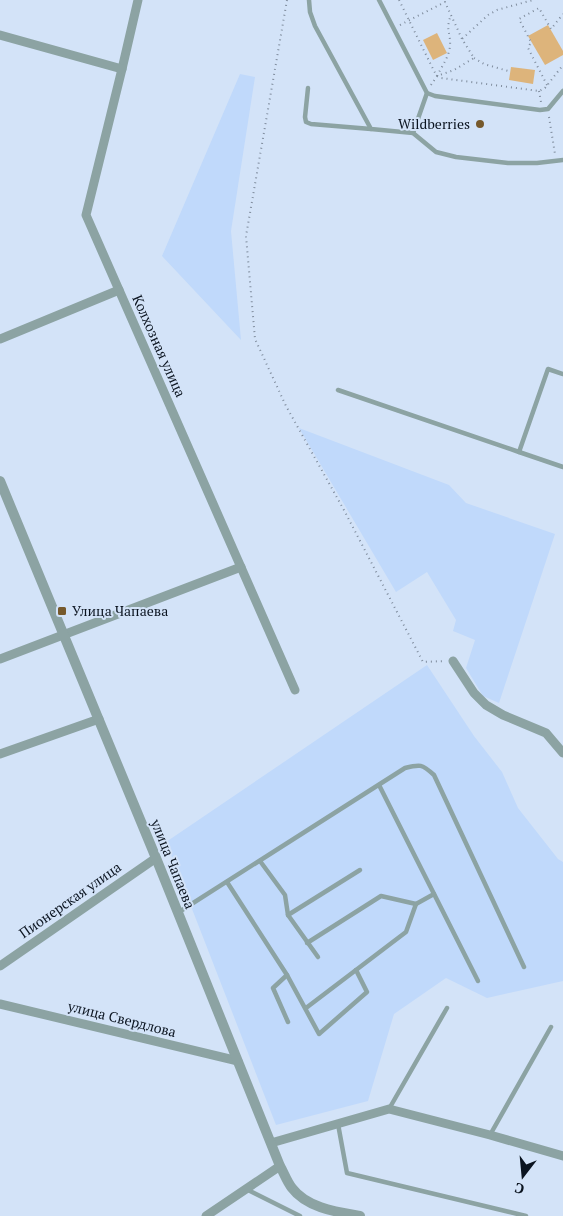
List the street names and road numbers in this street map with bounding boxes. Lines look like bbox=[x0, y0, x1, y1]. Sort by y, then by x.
street label: Колхозная улица bbox=[128, 292, 191, 400]
street label: улица Чапаева bbox=[146, 815, 200, 911]
street label: Пионерская улица bbox=[15, 857, 125, 942]
street label: улица Свердлова bbox=[65, 996, 178, 1041]

